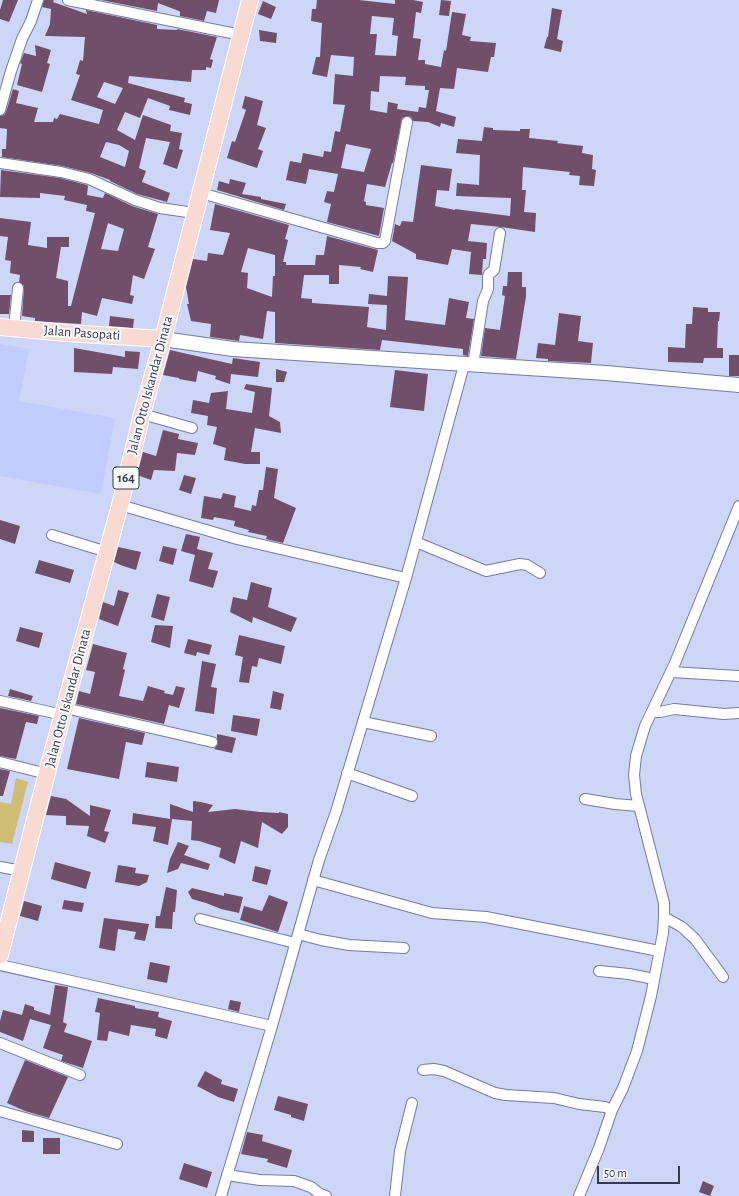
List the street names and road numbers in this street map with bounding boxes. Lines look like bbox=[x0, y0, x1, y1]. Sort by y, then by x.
street label: Jalan Otto Iskandar Dinata bbox=[123, 314, 177, 456]
street label: Jalan Pasopati bbox=[43, 322, 121, 344]
road number: 164 bbox=[113, 467, 139, 489]
street label: Jalan Otto Iskandar Dinata bbox=[41, 627, 95, 769]

